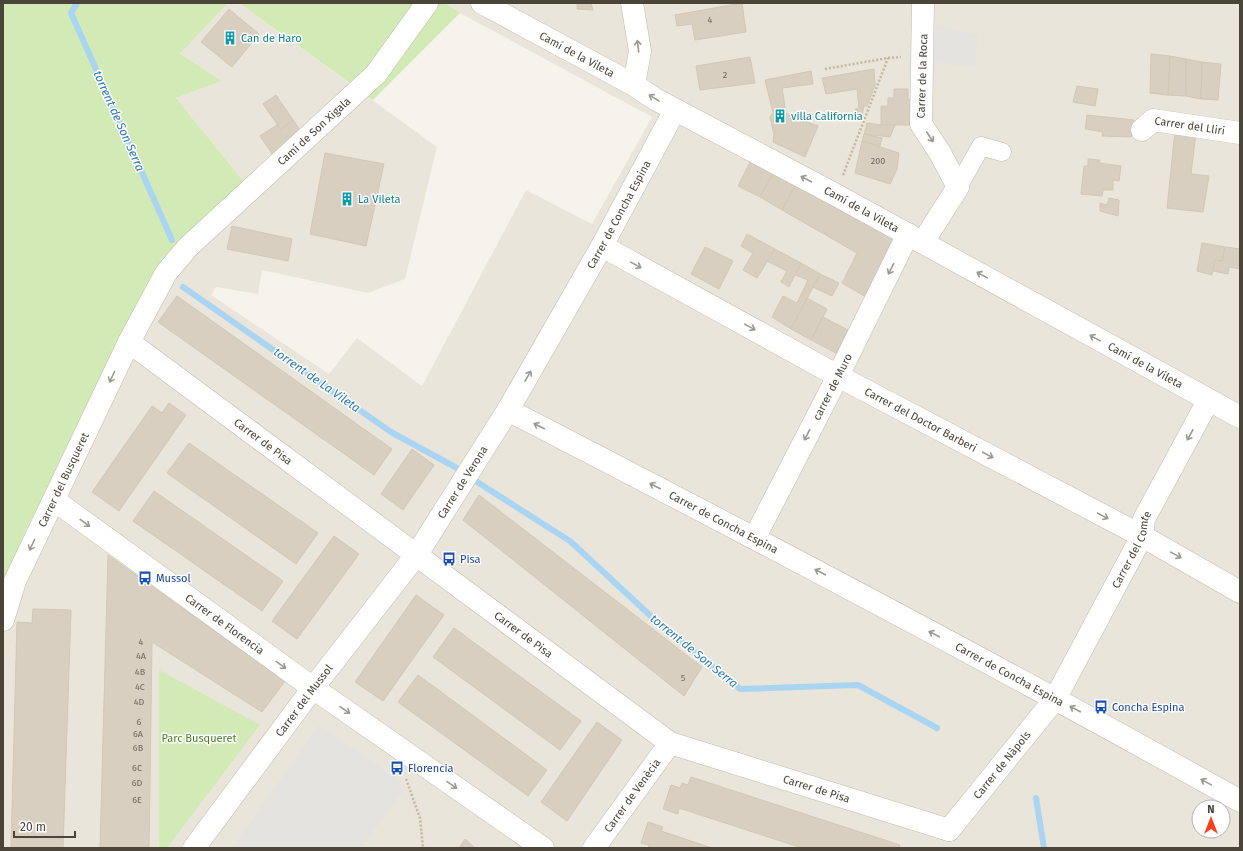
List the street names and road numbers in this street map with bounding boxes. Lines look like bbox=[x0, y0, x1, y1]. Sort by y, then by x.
street label: Camí de la Vileta bbox=[537, 29, 617, 80]
street label: Carrer de la Roca bbox=[915, 33, 930, 119]
street label: Camí de Son Xigala bbox=[275, 95, 353, 168]
street label: Carrer del Lliri bbox=[1153, 114, 1226, 138]
street label: Carrer de Concha Espina bbox=[584, 158, 654, 271]
street label: Camí de la Vileta bbox=[822, 184, 901, 235]
street label: Camí de la Vileta bbox=[1106, 340, 1185, 391]
street label: carrer de Muro bbox=[810, 351, 855, 423]
street label: Carrer del Doctor Barberi bbox=[862, 385, 979, 455]
street label: Carrer de Pisa bbox=[231, 416, 295, 468]
street label: Carrer del Busqueret bbox=[36, 431, 92, 529]
street label: Carrer de Verona bbox=[435, 444, 491, 521]
street label: Carrer de Concha Espina bbox=[667, 489, 780, 557]
street label: Carrer del Comte bbox=[1109, 509, 1154, 591]
street label: Carrer de Florencia bbox=[182, 591, 267, 657]
street label: Carrer de Pisa bbox=[491, 609, 555, 661]
street label: Carrer de Concha Espina bbox=[953, 640, 1066, 709]
street label: Carrer del Mussol bbox=[273, 662, 336, 739]
street label: Carrer de Nàpols bbox=[971, 728, 1034, 802]
street label: Carrer de Venècia bbox=[602, 756, 663, 835]
street label: Carrer de Pisa bbox=[781, 773, 852, 806]

